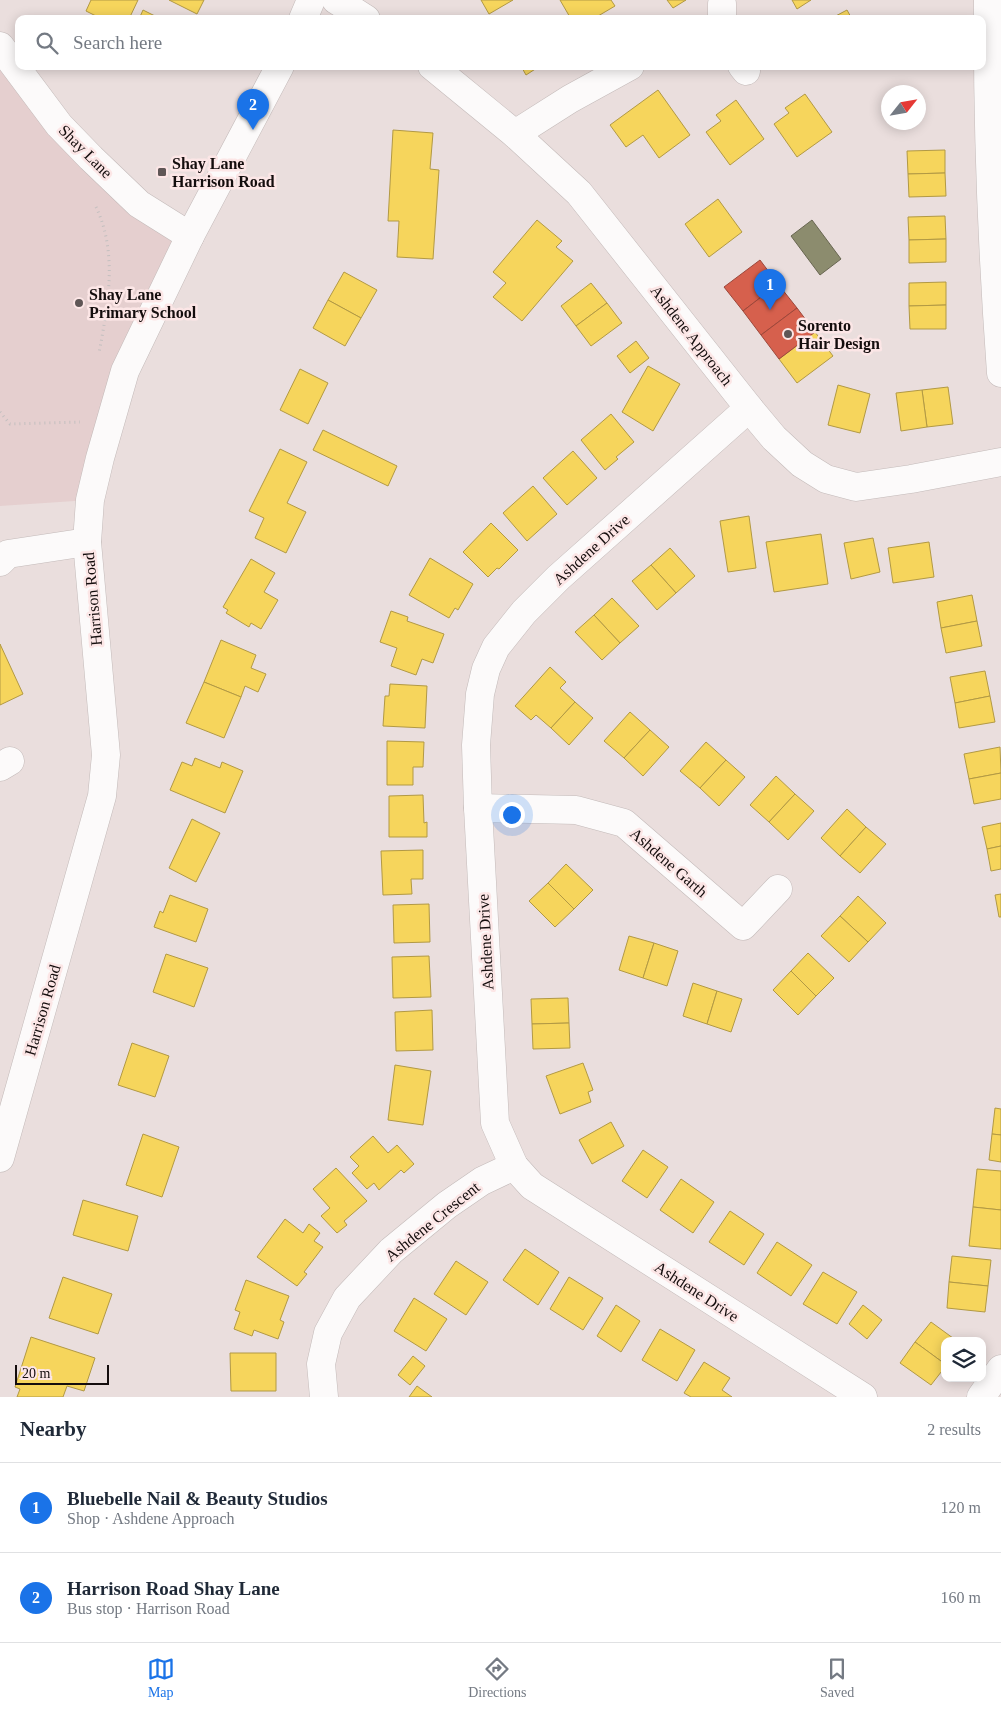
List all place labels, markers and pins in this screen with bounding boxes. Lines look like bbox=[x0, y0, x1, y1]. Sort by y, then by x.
pin: 2 bbox=[237, 89, 269, 130]
place label: Shay Lane Harrison Road bbox=[172, 155, 275, 190]
marker: Shay Lane Harrison Road bbox=[156, 166, 168, 178]
pin: 1 bbox=[754, 269, 786, 310]
place label: Shay Lane Primary School bbox=[89, 286, 197, 322]
marker: Shay Lane Primary School bbox=[73, 297, 85, 309]
place label: Sorento Hair Design bbox=[798, 317, 880, 353]
marker: Sorento Hair Design bbox=[782, 328, 794, 340]

